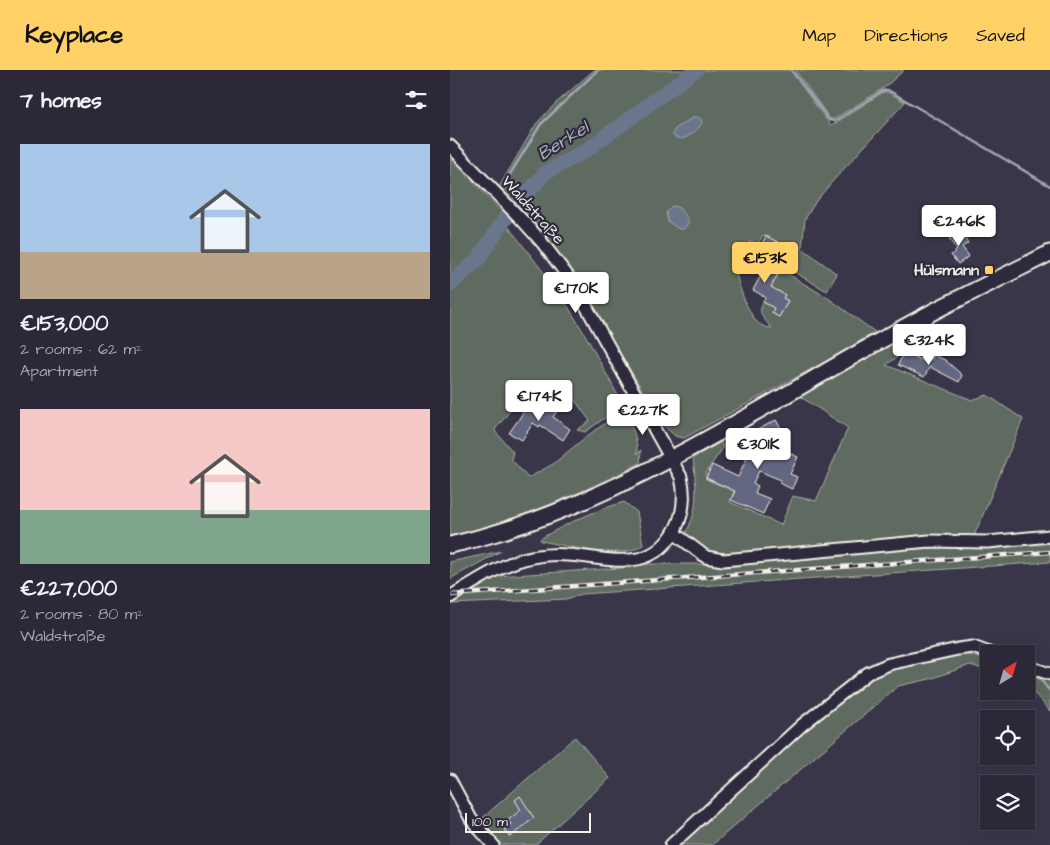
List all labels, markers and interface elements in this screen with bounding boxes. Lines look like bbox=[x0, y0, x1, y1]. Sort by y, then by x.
text: Keyplace bbox=[25, 18, 123, 52]
text: Map bbox=[802, 23, 836, 48]
text: Directions bbox=[864, 23, 948, 48]
text: Saved bbox=[976, 23, 1025, 48]
text: 7 homes bbox=[20, 86, 102, 115]
icon: filters bbox=[402, 86, 430, 114]
water label: Berkel bbox=[533, 114, 595, 166]
street label: Waldstraße bbox=[496, 171, 570, 249]
icon: home bbox=[180, 176, 270, 266]
pin: €246K bbox=[924, 204, 994, 247]
text: €246K bbox=[933, 210, 985, 232]
pin: €153K bbox=[730, 242, 800, 284]
text: €153K bbox=[743, 247, 787, 269]
place label: Hülsmann bbox=[914, 259, 979, 281]
marker: Hülsmann bbox=[983, 264, 995, 276]
pin: €170K bbox=[541, 272, 611, 314]
text: €170K bbox=[554, 277, 598, 299]
text: €153,000 bbox=[20, 309, 108, 338]
pin: €324K bbox=[894, 324, 964, 366]
text: €324K bbox=[904, 329, 954, 351]
text: 2 rooms · 62 m² bbox=[20, 338, 142, 360]
text: Apartment bbox=[20, 360, 98, 382]
pin: €174K bbox=[504, 380, 574, 422]
text: €174K bbox=[516, 385, 562, 407]
pin: €227K bbox=[608, 394, 678, 436]
text: €227K bbox=[618, 399, 668, 421]
pin: €301K bbox=[723, 428, 793, 470]
text: €301K bbox=[737, 433, 779, 455]
icon: home bbox=[180, 441, 270, 531]
text: €227,000 bbox=[20, 574, 117, 603]
text: 2 rooms · 80 m² bbox=[20, 603, 143, 625]
text: Waldstraße bbox=[20, 625, 105, 647]
north arrow bbox=[980, 645, 1035, 700]
map controls bbox=[980, 645, 1035, 830]
button: locate bbox=[980, 710, 1035, 765]
button: layers bbox=[980, 775, 1035, 830]
scale bar bbox=[465, 810, 591, 833]
text: 100 m bbox=[472, 812, 508, 832]

